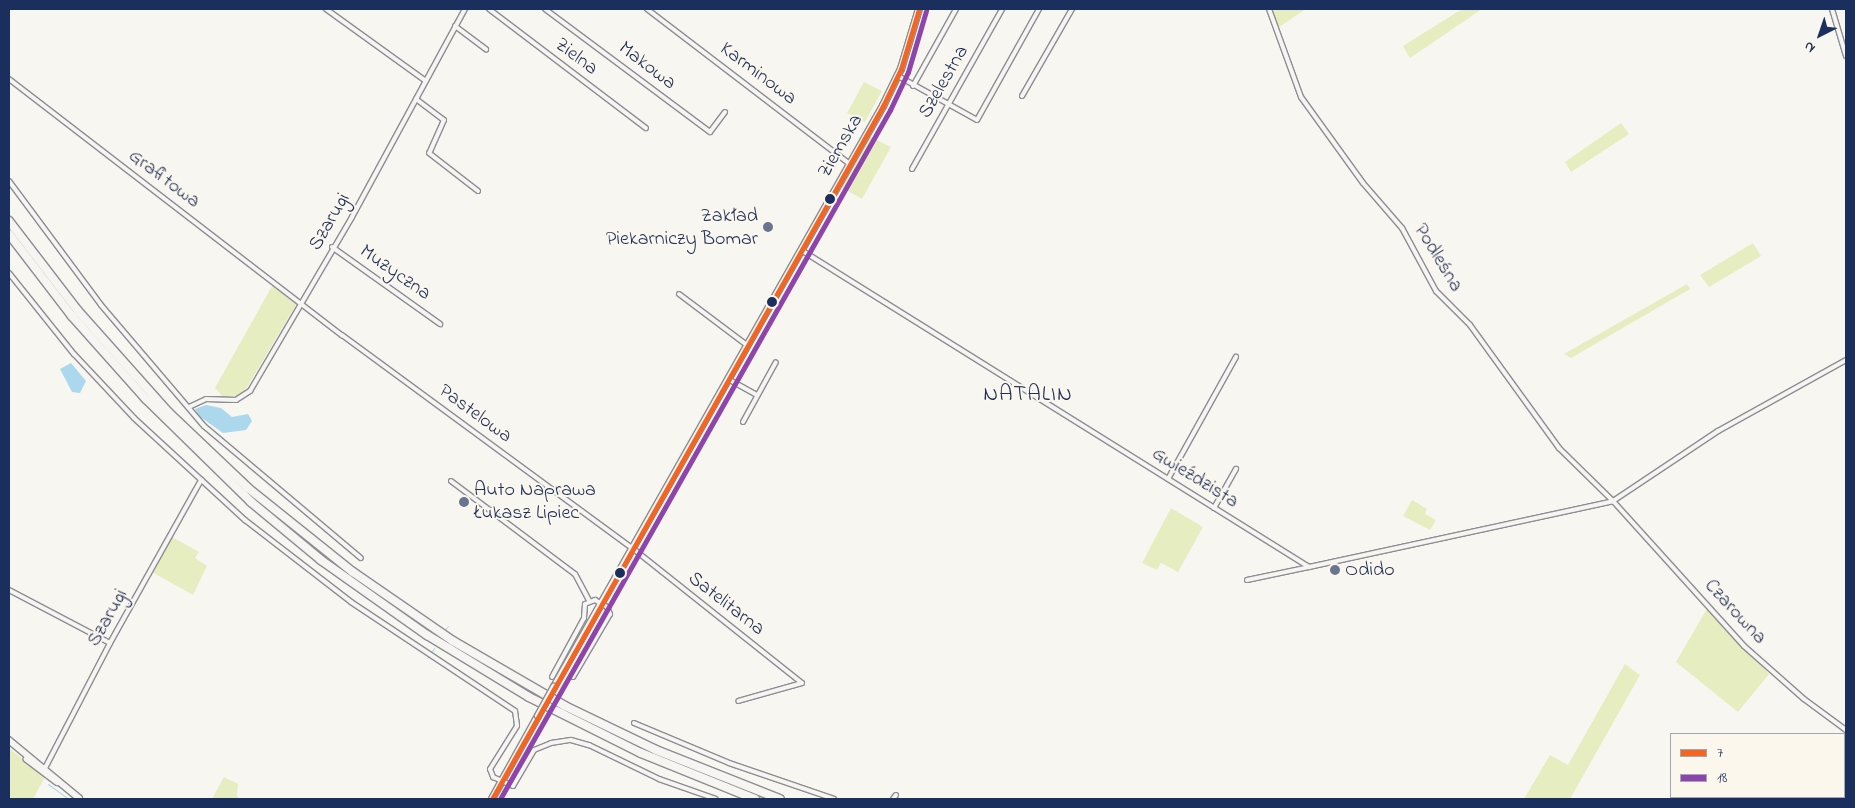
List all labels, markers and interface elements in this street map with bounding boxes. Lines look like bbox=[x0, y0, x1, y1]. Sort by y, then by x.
north arrow bbox=[1795, 10, 1845, 60]
street label: Zielna bbox=[550, 33, 602, 81]
text: N bbox=[1799, 36, 1820, 58]
street label: Makowa bbox=[613, 37, 681, 95]
street label: Karminowa bbox=[715, 37, 801, 111]
street label: Szelestna bbox=[914, 41, 974, 123]
street label: Ziemska bbox=[813, 110, 869, 182]
street label: Grafitowa bbox=[123, 144, 205, 214]
street label: Szarugi bbox=[304, 189, 356, 255]
unlabelled marker bbox=[825, 194, 835, 204]
place label: Zakład Piekarniczy Bomar bbox=[606, 204, 758, 251]
street label: Podleśna bbox=[1408, 220, 1468, 296]
marker: Zakład Piekarniczy Bomar bbox=[762, 221, 774, 233]
street label: Muzyczna bbox=[355, 240, 435, 306]
unlabelled marker bbox=[767, 297, 777, 307]
street label: Pastelowa bbox=[434, 379, 516, 449]
district label: NATALIN bbox=[982, 383, 1074, 409]
street label: Gwieździsta bbox=[1147, 442, 1243, 514]
place label: Auto Naprawa Łukasz Lipiec bbox=[474, 479, 596, 526]
marker: Auto Naprawa Łukasz Lipiec bbox=[458, 496, 470, 508]
place label: Odido bbox=[1345, 558, 1395, 582]
marker: Odido bbox=[1329, 564, 1341, 576]
street label: Satelitarna bbox=[683, 567, 769, 641]
unlabelled marker bbox=[615, 568, 625, 578]
street label: Czarowna bbox=[1699, 574, 1771, 650]
street label: Szarugi bbox=[82, 585, 134, 651]
legend bbox=[1670, 733, 1845, 798]
text: 7 bbox=[1717, 742, 1723, 764]
text: 18 bbox=[1717, 767, 1727, 789]

